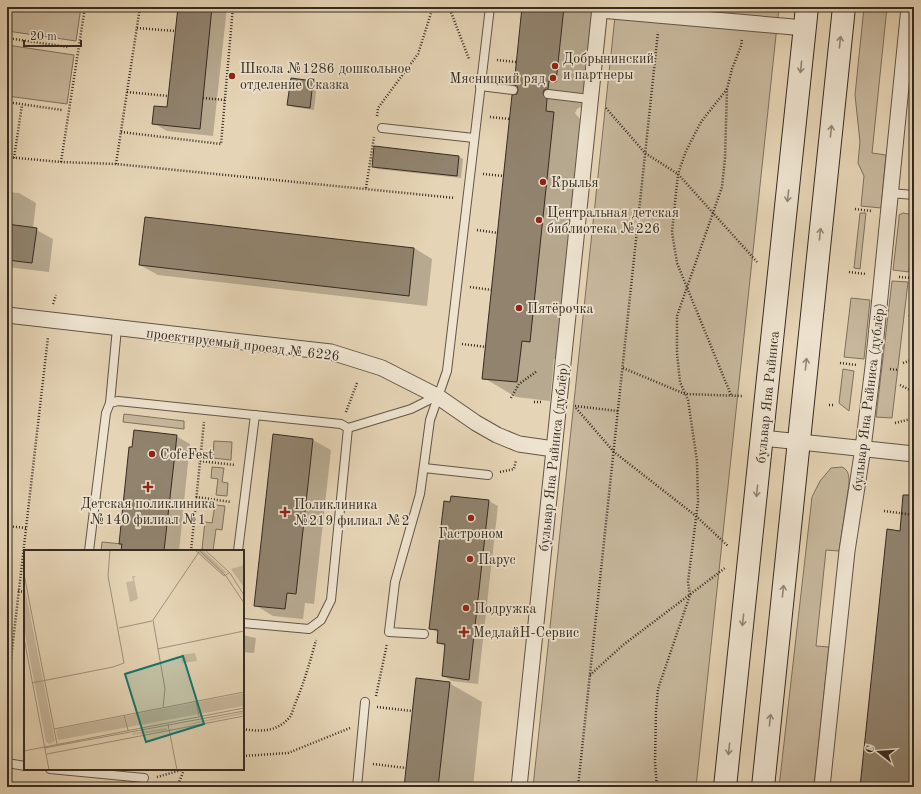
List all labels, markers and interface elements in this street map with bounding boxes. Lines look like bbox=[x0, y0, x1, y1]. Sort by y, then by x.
scale bar bbox=[24, 22, 81, 48]
text: 20 m bbox=[30, 31, 57, 43]
one-way arrow bbox=[837, 36, 844, 49]
place label: Добрынинский и партнеры bbox=[563, 52, 654, 82]
one-way arrow bbox=[797, 60, 805, 73]
marker: Добрынинский и партнеры bbox=[550, 61, 560, 71]
place label: Школа №1286 дошкольное отделение Сказка bbox=[240, 62, 411, 92]
marker: Школа №1286 дошкольное отделение Сказка bbox=[227, 71, 237, 81]
place label: Мясницкий ряд bbox=[450, 72, 545, 86]
marker: Мясницкий ряд bbox=[548, 73, 558, 83]
one-way arrow bbox=[827, 125, 834, 138]
place label: Крылья bbox=[551, 176, 599, 190]
marker: Крылья bbox=[538, 177, 548, 187]
one-way arrow bbox=[784, 189, 791, 202]
place label: Центральная детская библиотека №226 bbox=[547, 206, 679, 236]
marker: Центральная детская библиотека №226 bbox=[534, 215, 544, 225]
one-way arrow bbox=[816, 228, 823, 241]
place label: Пятёрочка bbox=[527, 302, 594, 316]
street label: бульвар Яна Райниса (дублёр) bbox=[851, 302, 887, 492]
marker: Пятёрочка bbox=[514, 303, 524, 313]
street label: проектируемый проезд № 6226 bbox=[145, 326, 340, 364]
street label: бульвар Яна Райниса bbox=[754, 330, 782, 464]
one-way arrow bbox=[803, 357, 810, 370]
street label: бульвар Яна Райниса (дублёр) bbox=[537, 362, 571, 552]
place label: CofeFest bbox=[160, 448, 213, 462]
marker: CofeFest bbox=[147, 449, 157, 459]
marker: Детская поликлиника №140 филиал №1 bbox=[142, 481, 154, 493]
one-way arrow bbox=[753, 484, 760, 497]
place label: Детская поликлиника №140 филиал №1 bbox=[81, 497, 215, 528]
place label: Поликлиника №219 филиал №2 bbox=[294, 498, 410, 529]
marker: Поликлиника №219 филиал №2 bbox=[279, 506, 291, 518]
marker: Гастроном bbox=[466, 513, 476, 523]
place label: Гастроном bbox=[439, 527, 503, 541]
inset map bbox=[24, 550, 244, 770]
place label: Парус bbox=[478, 553, 516, 567]
marker: Парус bbox=[465, 554, 475, 564]
one-way arrow bbox=[780, 585, 787, 598]
place label: Подружка bbox=[474, 602, 536, 616]
marker: Подружка bbox=[461, 603, 471, 613]
one-way arrow bbox=[739, 613, 746, 626]
marker: МедлайН-Сервис bbox=[458, 626, 470, 638]
place label: МедлайН-Сервис bbox=[473, 626, 579, 640]
one-way arrow bbox=[766, 714, 774, 727]
north arrow bbox=[859, 732, 899, 772]
one-way arrow bbox=[725, 742, 733, 755]
text: С bbox=[865, 744, 877, 755]

